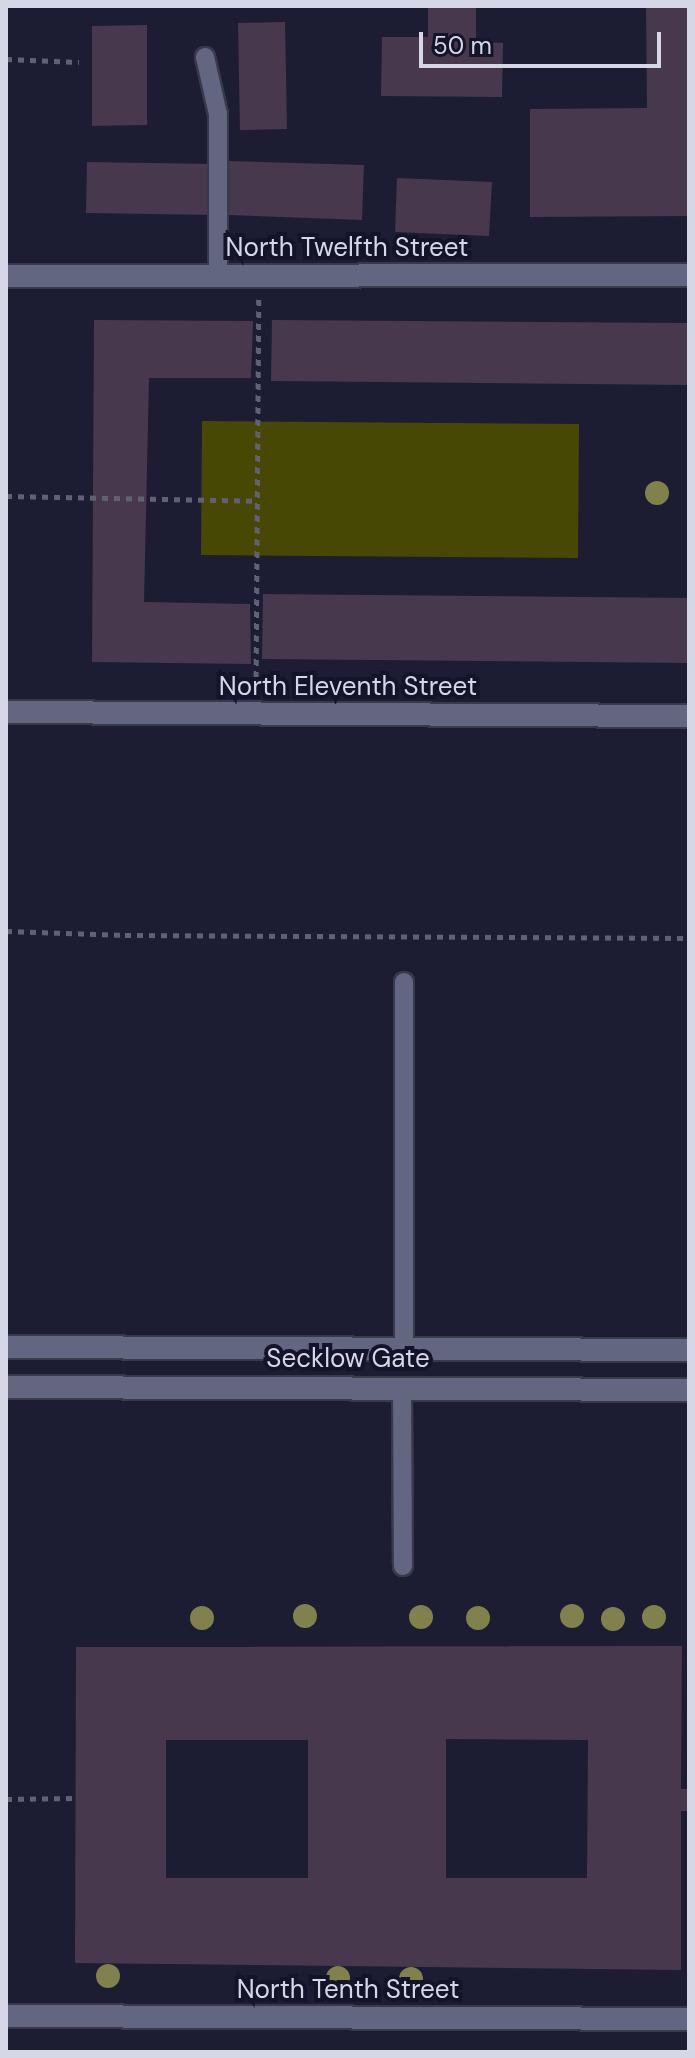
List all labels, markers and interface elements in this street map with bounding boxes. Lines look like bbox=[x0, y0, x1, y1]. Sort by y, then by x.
scale bar bbox=[423, 16, 665, 66]
text: 50 m bbox=[433, 30, 492, 61]
street label: North Twelfth Street bbox=[226, 232, 468, 264]
street label: North Eleventh Street bbox=[219, 671, 477, 703]
street label: Secklow Gate bbox=[266, 1343, 430, 1375]
street label: North Tenth Street bbox=[237, 1974, 459, 2006]

